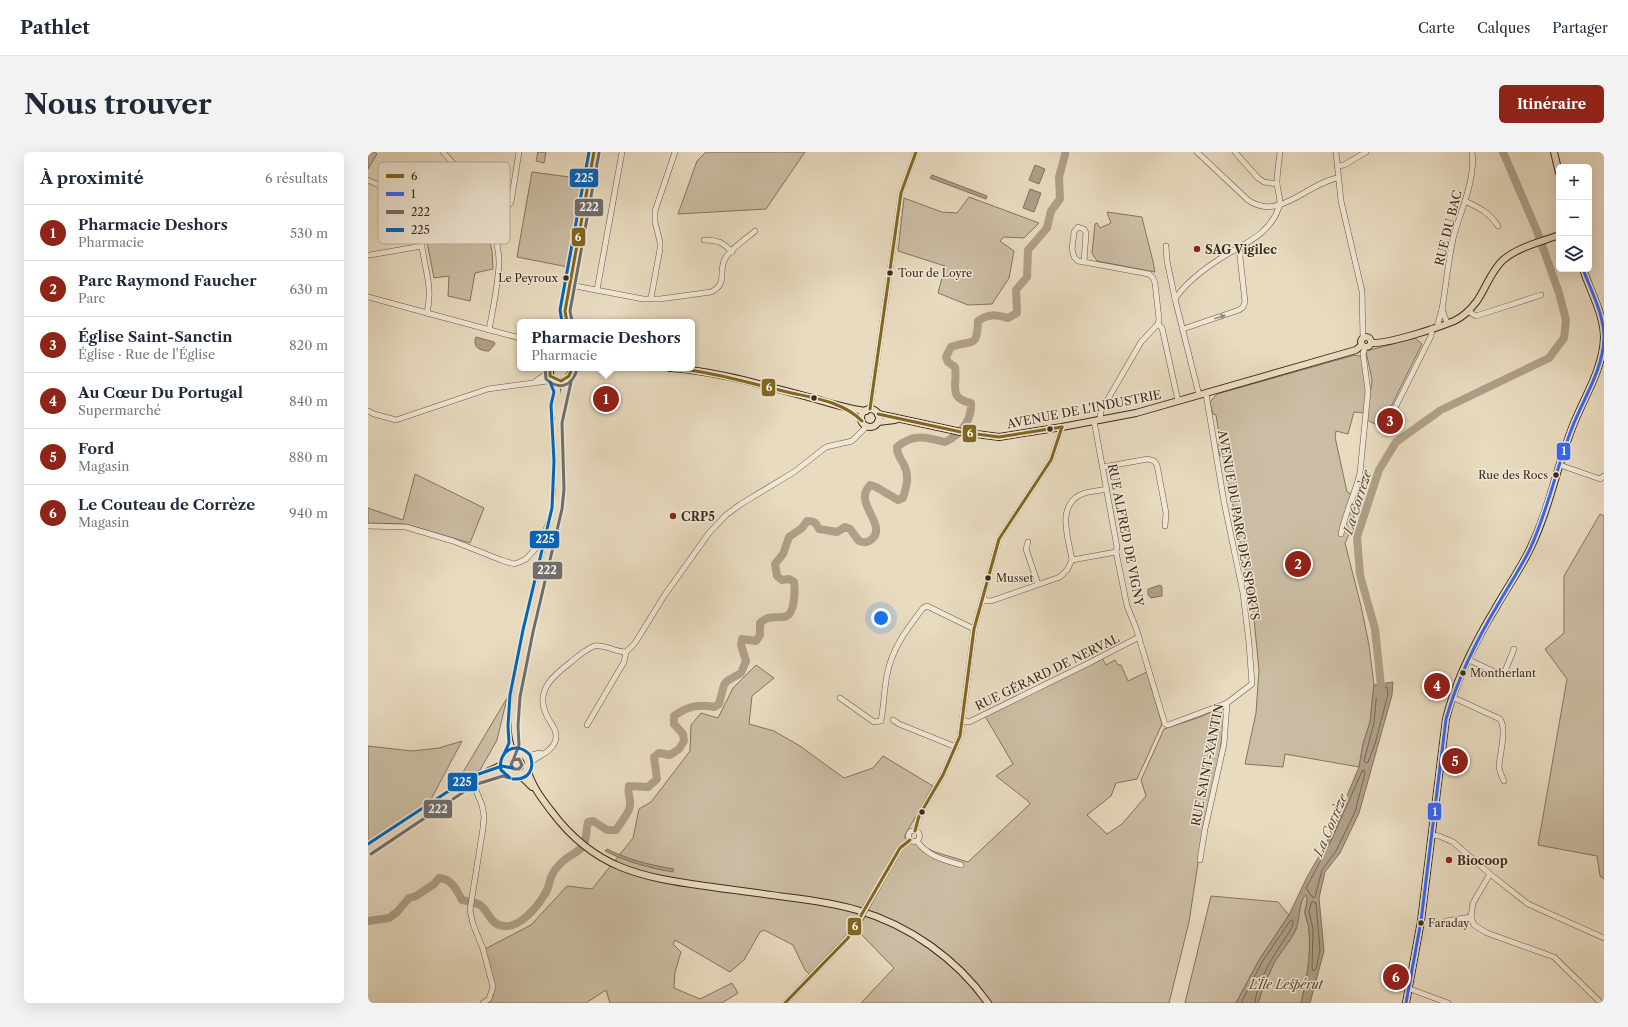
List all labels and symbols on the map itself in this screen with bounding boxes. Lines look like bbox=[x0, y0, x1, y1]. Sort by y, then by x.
legend bbox=[378, 162, 510, 244]
line badge: 225 bbox=[569, 168, 599, 188]
text: 6 bbox=[411, 169, 418, 183]
text: 225 bbox=[574, 171, 594, 185]
text: 1 bbox=[411, 187, 416, 201]
street label: RUE DU BAC bbox=[1431, 189, 1465, 267]
line badge: 222 bbox=[574, 198, 604, 217]
text: 222 bbox=[579, 200, 599, 214]
text: 222 bbox=[411, 205, 430, 219]
text: 225 bbox=[411, 223, 430, 237]
line badge: 6 bbox=[571, 227, 586, 247]
text: 6 bbox=[575, 230, 582, 244]
place label: SAG Vigilec bbox=[1205, 242, 1277, 257]
marker: SAG Vigilec bbox=[1192, 244, 1202, 254]
place label: Tour de Loyre bbox=[898, 266, 972, 280]
marker: Tour de Loyre bbox=[885, 268, 895, 278]
place label: Le Peyroux bbox=[498, 271, 559, 285]
marker: Le Peyroux bbox=[561, 273, 571, 283]
one-way arrow bbox=[1214, 313, 1226, 319]
line badge: 6 bbox=[761, 378, 776, 397]
text: 6 bbox=[766, 380, 773, 394]
pin: 1 bbox=[593, 384, 619, 414]
street label: AVENUE DE L'INDUSTRIE bbox=[1004, 387, 1163, 432]
unlabelled marker bbox=[809, 393, 819, 403]
pin: 3 bbox=[1377, 406, 1403, 436]
line badge: 6 bbox=[962, 424, 977, 443]
unlabelled marker bbox=[1045, 424, 1055, 434]
text: 6 bbox=[967, 426, 974, 440]
street label: AVENUE DU PARC DES SPORTS bbox=[1215, 428, 1263, 621]
line badge: 1 bbox=[1556, 442, 1571, 461]
text: 1 bbox=[1562, 444, 1567, 458]
street label: RUE ALFRED DE VIGNY bbox=[1105, 462, 1147, 608]
water label: La Corrèze bbox=[1339, 467, 1375, 537]
place label: Rue des Rocs bbox=[1478, 468, 1548, 482]
marker: Rue des Rocs bbox=[1551, 470, 1561, 480]
place label: CRP5 bbox=[681, 509, 715, 524]
marker: CRP5 bbox=[668, 511, 678, 521]
line badge: 225 bbox=[529, 530, 560, 549]
text: 225 bbox=[535, 532, 555, 546]
pin: 2 bbox=[1285, 549, 1311, 579]
line badge: 222 bbox=[532, 561, 563, 580]
text: 222 bbox=[537, 563, 557, 577]
place label: Musset bbox=[996, 571, 1033, 585]
marker: Musset bbox=[983, 573, 993, 583]
your location bbox=[871, 608, 891, 628]
street label: RUE GÉRARD DE NERVAL bbox=[972, 630, 1122, 714]
place label: Montherlant bbox=[1470, 666, 1536, 680]
marker: Montherlant bbox=[1458, 668, 1468, 678]
pin: 4 bbox=[1424, 671, 1450, 701]
street label: RUE SAINT-XANTIN bbox=[1188, 702, 1226, 827]
pin: 5 bbox=[1442, 746, 1468, 776]
line badge: 225 bbox=[447, 772, 478, 792]
text: 225 bbox=[452, 775, 472, 789]
water label: La Corrèze bbox=[1309, 791, 1351, 860]
line badge: 222 bbox=[423, 799, 453, 819]
text: 222 bbox=[428, 802, 448, 816]
line badge: 1 bbox=[1427, 802, 1442, 821]
text: 1 bbox=[1433, 805, 1438, 819]
unlabelled marker bbox=[917, 807, 927, 817]
place label: Biocoop bbox=[1457, 853, 1508, 868]
marker: Biocoop bbox=[1444, 855, 1454, 865]
place label: Faraday bbox=[1428, 916, 1470, 930]
line badge: 6 bbox=[847, 917, 862, 936]
marker: Faraday bbox=[1416, 918, 1426, 928]
text: 6 bbox=[852, 919, 859, 933]
pin: 6 bbox=[1383, 962, 1409, 992]
park label: L'Île Lespérut bbox=[1248, 976, 1324, 992]

